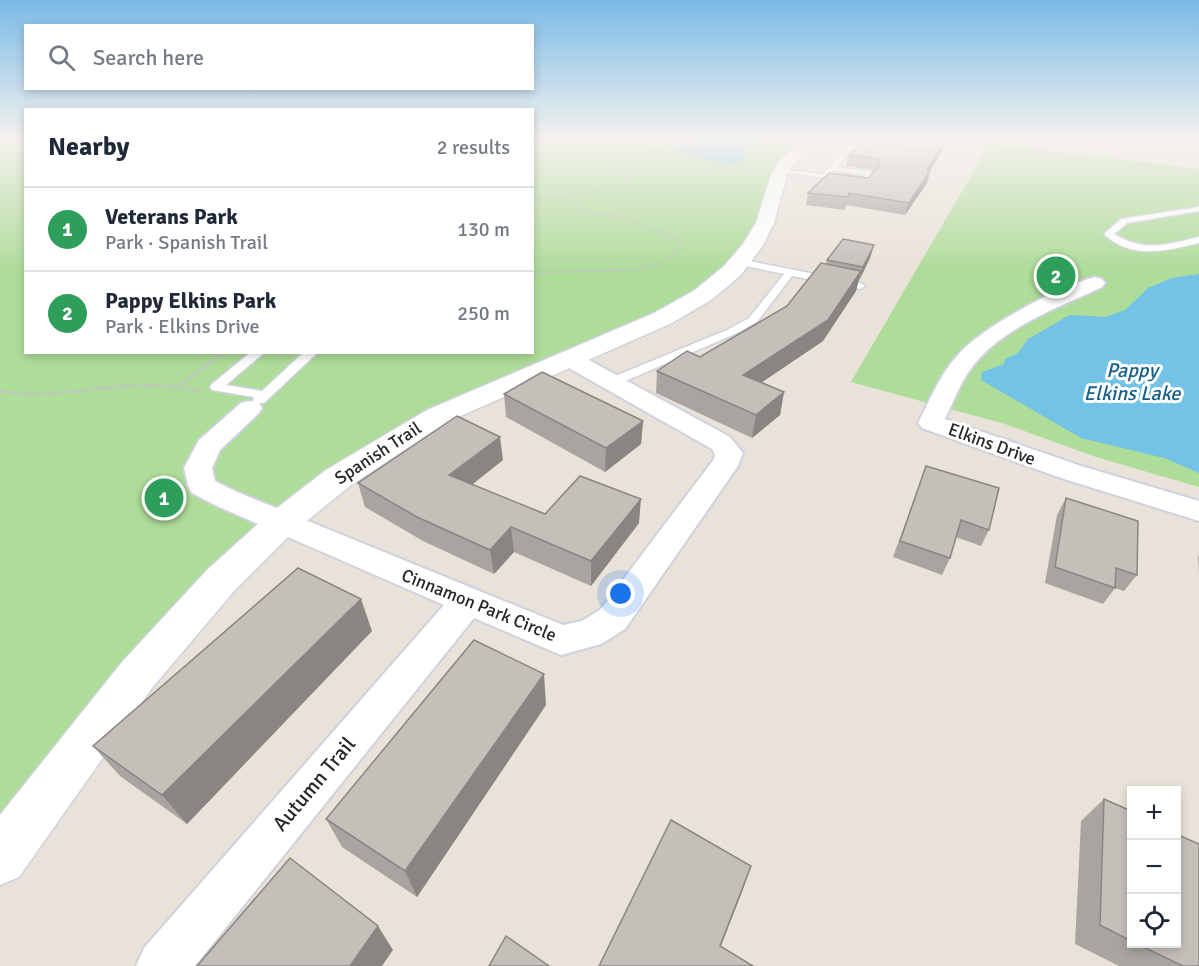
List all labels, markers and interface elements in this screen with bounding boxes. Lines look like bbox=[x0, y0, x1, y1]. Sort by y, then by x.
search box bbox=[24, 24, 534, 90]
icon: search bbox=[45, 41, 78, 74]
text: Search here bbox=[93, 44, 204, 71]
text: Nearby bbox=[48, 131, 129, 163]
text: 2 results bbox=[437, 135, 510, 160]
text: Veterans Park bbox=[105, 203, 238, 230]
text: 1 bbox=[62, 217, 73, 242]
text: 130 m bbox=[457, 217, 510, 242]
text: Park · Spanish Trail bbox=[105, 230, 268, 255]
pin: 2 bbox=[1036, 254, 1076, 298]
text: Pappy Elkins Park bbox=[105, 287, 276, 314]
text: 2 bbox=[62, 301, 73, 326]
text: 250 m bbox=[457, 301, 510, 326]
text: Park · Elkins Drive bbox=[105, 314, 260, 339]
water label: Pappy Elkins Lake bbox=[1084, 358, 1181, 406]
street label: Spanish Trail bbox=[331, 417, 425, 489]
street label: Elkins Drive bbox=[945, 418, 1039, 470]
pin: 1 bbox=[144, 476, 184, 520]
street label: Cinnamon Park Circle bbox=[398, 564, 560, 646]
your location bbox=[606, 579, 635, 608]
street label: Autumn Trail bbox=[267, 732, 361, 836]
map controls bbox=[1127, 786, 1181, 948]
button: + bbox=[1127, 786, 1181, 840]
button: − bbox=[1127, 840, 1181, 894]
button: locate bbox=[1127, 894, 1181, 948]

